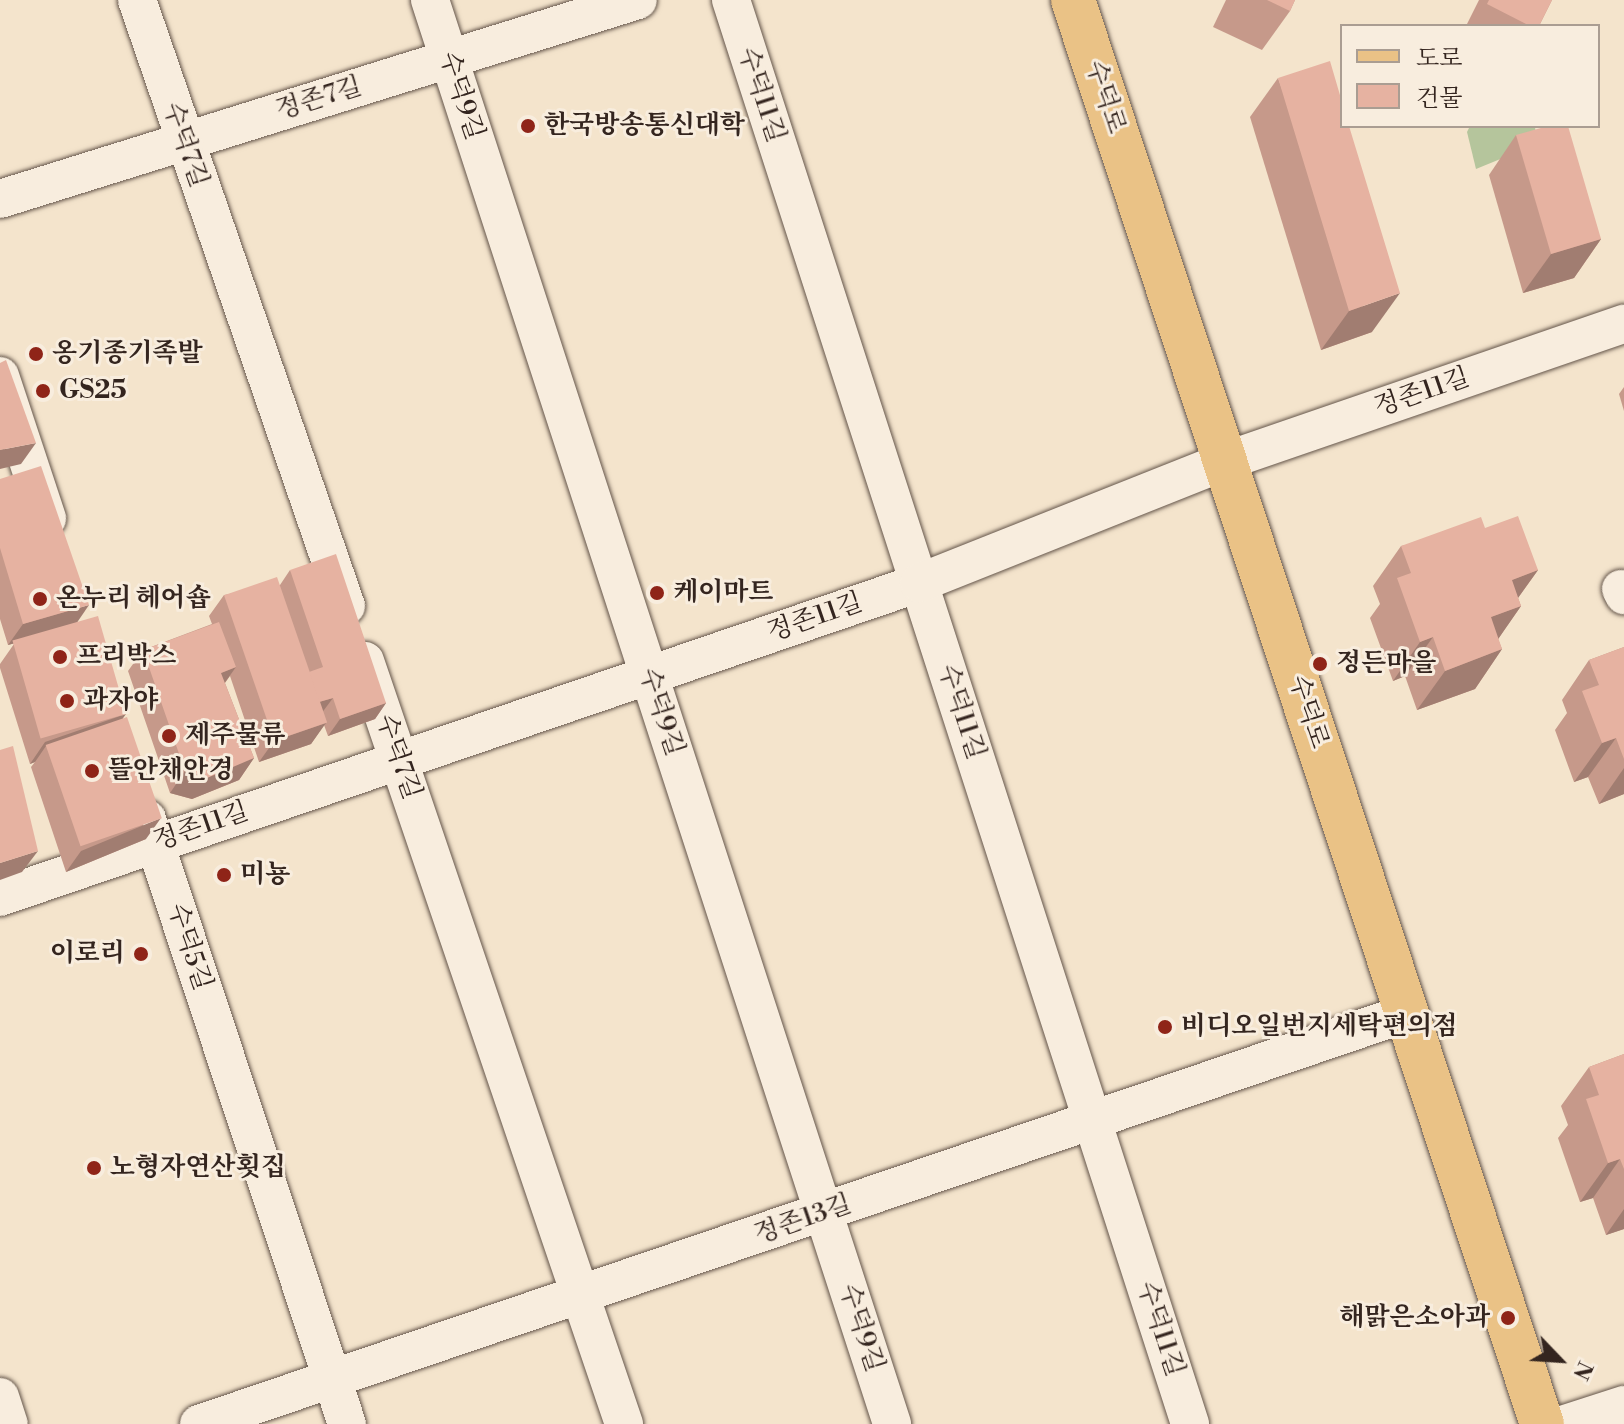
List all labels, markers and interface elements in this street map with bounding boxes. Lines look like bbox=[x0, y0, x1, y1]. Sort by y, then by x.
legend bbox=[1340, 24, 1600, 128]
street label: 수덕11길 bbox=[731, 43, 791, 147]
text: 도로 bbox=[1416, 44, 1462, 74]
street label: 수덕9길 bbox=[432, 48, 490, 144]
street label: 수덕로 bbox=[1079, 56, 1131, 138]
street label: 정존7길 bbox=[272, 71, 366, 127]
text: 건물 bbox=[1416, 84, 1462, 114]
street label: 수덕7길 bbox=[156, 98, 214, 192]
place label: 한국방송통신대학 bbox=[544, 110, 745, 142]
marker: 한국방송통신대학 bbox=[519, 117, 537, 135]
place label: 옹기종기족발 bbox=[52, 338, 203, 370]
marker: 옹기종기족발 bbox=[27, 345, 45, 363]
street label: 정존11길 bbox=[1370, 362, 1474, 424]
place label: GS25 bbox=[59, 375, 127, 407]
marker: GS25 bbox=[34, 382, 52, 400]
place label: 케이마트 bbox=[673, 577, 773, 609]
place label: 온누리 헤어숍 bbox=[56, 583, 211, 615]
marker: 케이마트 bbox=[648, 584, 666, 602]
street label: 정존11길 bbox=[763, 587, 867, 649]
marker: 온누리 헤어숍 bbox=[31, 590, 49, 608]
place label: 프리박스 bbox=[76, 641, 176, 673]
marker: 프리박스 bbox=[51, 648, 69, 666]
place label: 정든마을 bbox=[1336, 648, 1436, 680]
marker: 정든마을 bbox=[1311, 655, 1329, 673]
street label: 수덕11길 bbox=[931, 660, 991, 764]
street label: 수덕9길 bbox=[632, 664, 690, 760]
street label: 수덕로 bbox=[1282, 671, 1334, 753]
place label: 과자야 bbox=[83, 685, 158, 717]
marker: 과자야 bbox=[58, 692, 76, 710]
street label: 수덕7길 bbox=[369, 710, 427, 804]
place label: 제주물류 bbox=[185, 720, 285, 752]
marker: 제주물류 bbox=[160, 727, 178, 745]
place label: 뜰안채안경 bbox=[108, 755, 234, 787]
marker: 뜰안채안경 bbox=[83, 762, 101, 780]
street label: 정존11길 bbox=[149, 796, 253, 858]
place label: 미뇽 bbox=[240, 859, 290, 891]
marker: 미뇽 bbox=[215, 866, 233, 884]
street label: 수덕5길 bbox=[160, 900, 218, 994]
place label: 이로리 bbox=[50, 938, 125, 970]
marker: 이로리 bbox=[132, 945, 150, 963]
place label: 비디오일번지세탁편의점 bbox=[1181, 1011, 1457, 1043]
marker: 비디오일번지세탁편의점 bbox=[1156, 1018, 1174, 1036]
place label: 노형자연산횟집 bbox=[110, 1152, 286, 1184]
marker: 노형자연산횟집 bbox=[85, 1159, 103, 1177]
street label: 정존13길 bbox=[750, 1189, 856, 1251]
street label: 수덕11길 bbox=[1130, 1277, 1190, 1381]
street label: 수덕9길 bbox=[832, 1280, 890, 1376]
place label: 해맑은소아과 bbox=[1339, 1302, 1490, 1334]
marker: 해맑은소아과 bbox=[1497, 1307, 1519, 1329]
north arrow bbox=[1520, 1320, 1600, 1400]
text: N bbox=[1566, 1357, 1598, 1384]

